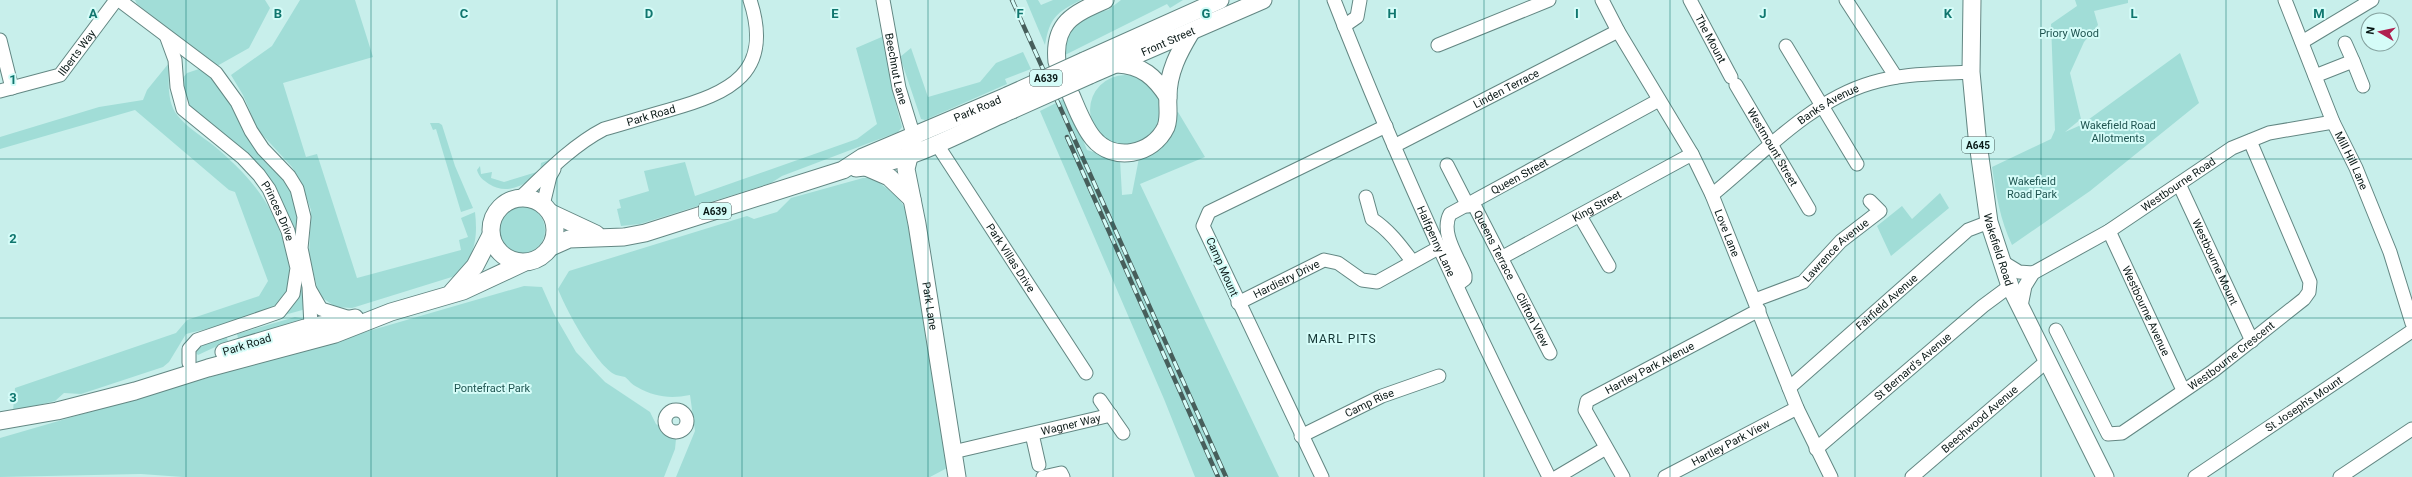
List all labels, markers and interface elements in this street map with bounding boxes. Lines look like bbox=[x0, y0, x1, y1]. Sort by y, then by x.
text: A bbox=[89, 6, 98, 21]
text: B bbox=[274, 6, 282, 21]
text: C bbox=[460, 6, 469, 21]
text: D bbox=[645, 6, 653, 21]
text: E bbox=[831, 6, 839, 21]
text: F bbox=[1016, 6, 1024, 21]
text: G bbox=[1202, 6, 1211, 21]
text: H bbox=[1387, 6, 1397, 21]
text: I bbox=[1575, 6, 1579, 21]
text: J bbox=[1759, 6, 1767, 21]
text: K bbox=[1944, 6, 1953, 21]
text: L bbox=[2130, 6, 2138, 21]
text: M bbox=[2313, 6, 2325, 21]
street label: The Mount bbox=[1693, 12, 1729, 66]
north arrow bbox=[2360, 12, 2400, 52]
street label: Front Street bbox=[1139, 24, 1197, 59]
text: N bbox=[2364, 25, 2378, 35]
street label: Ilberts Way bbox=[55, 26, 99, 78]
park label: Priory Wood bbox=[2039, 27, 2099, 40]
street label: Beechnut Lane bbox=[883, 32, 910, 106]
street label: Linden Terrace bbox=[1471, 66, 1541, 111]
road number: A639 bbox=[1030, 70, 1062, 86]
text: 1 bbox=[9, 72, 17, 87]
street label: Banks Avenue bbox=[1795, 81, 1861, 127]
street label: Park Road bbox=[952, 93, 1003, 124]
street label: Park Road bbox=[625, 102, 677, 129]
street label: Westmount Street bbox=[1745, 106, 1801, 189]
park label: Wakefield Road Allotments bbox=[2080, 119, 2156, 145]
street label: Mill Hill Lane bbox=[2332, 129, 2371, 192]
road number: A645 bbox=[1962, 137, 1994, 153]
street label: Queen Street bbox=[1488, 155, 1551, 197]
street label: Westbourne Road bbox=[2139, 155, 2218, 214]
park label: Wakefield Road Park bbox=[2007, 175, 2057, 201]
street label: Princes Drive bbox=[259, 178, 297, 242]
street label: King Street bbox=[1570, 187, 1624, 224]
road number: A639 bbox=[699, 203, 731, 219]
street label: Halfpenny Lane bbox=[1414, 204, 1458, 279]
street label: Love Lane bbox=[1712, 207, 1743, 259]
street label: Queens Terrace bbox=[1471, 208, 1518, 282]
street label: Wakefield Road bbox=[1981, 212, 2016, 287]
street label: Lawrence Avenue bbox=[1800, 216, 1871, 284]
street label: Westbourne Mount bbox=[2190, 217, 2241, 307]
street label: Park Villas Drive bbox=[984, 221, 1038, 295]
text: 2 bbox=[9, 231, 17, 246]
street label: Camp Mount bbox=[1203, 235, 1241, 299]
street label: Hardistry Drive bbox=[1251, 257, 1322, 301]
street label: Westbourne Avenue bbox=[2120, 264, 2173, 358]
street label: Fairfield Avenue bbox=[1853, 271, 1920, 333]
street label: Park Lane bbox=[920, 281, 940, 331]
street label: Clifton View bbox=[1514, 290, 1552, 349]
street label: Westbourne Crescent bbox=[2185, 318, 2277, 393]
street label: St Bernard's Avenue bbox=[1871, 330, 1954, 403]
street label: Park Road bbox=[221, 331, 273, 359]
district label: MARL PITS bbox=[1307, 332, 1377, 346]
street label: Hartley Park Avenue bbox=[1603, 339, 1696, 397]
street label: St Joseph's Mount bbox=[2263, 373, 2345, 434]
park label: Pontefract Park bbox=[454, 382, 531, 395]
street label: Beechwood Avenue bbox=[1939, 383, 2020, 455]
street label: Camp Rise bbox=[1343, 386, 1396, 420]
text: 3 bbox=[9, 390, 17, 405]
street label: Wagner Way bbox=[1040, 411, 1103, 438]
street label: Hartley Park View bbox=[1689, 417, 1773, 469]

